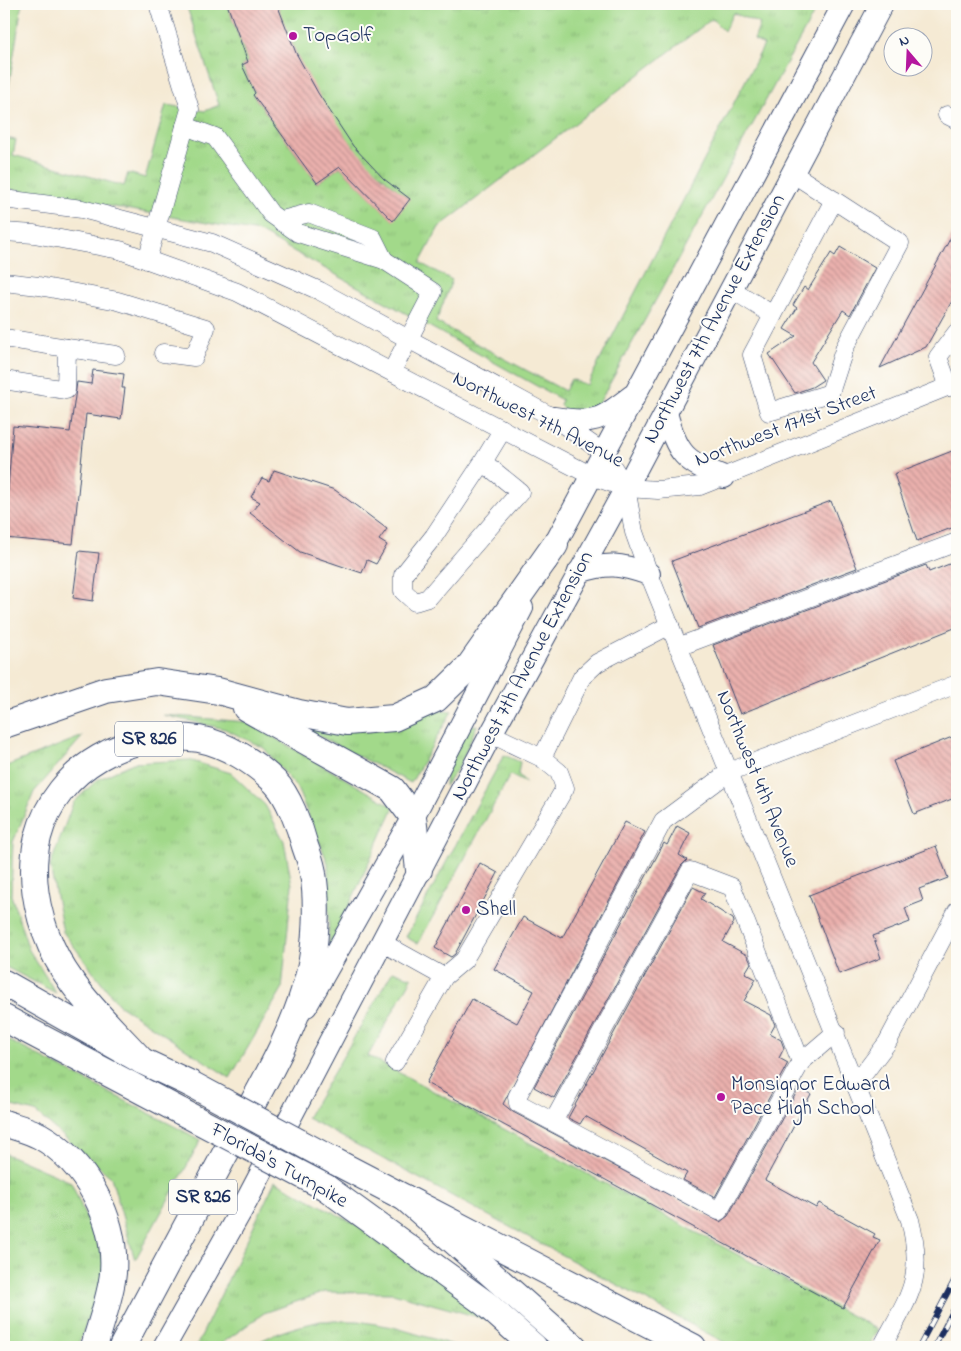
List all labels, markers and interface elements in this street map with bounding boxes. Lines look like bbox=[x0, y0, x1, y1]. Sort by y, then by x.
place label: TopGolf bbox=[303, 21, 374, 51]
north arrow bbox=[884, 28, 934, 78]
marker: TopGolf bbox=[287, 30, 299, 42]
text: N bbox=[896, 30, 912, 53]
street label: Northwest 7th Avenue Extension bbox=[636, 189, 794, 449]
street label: Northwest 7th Avenue bbox=[447, 364, 629, 476]
street label: Northwest 171st Street bbox=[691, 378, 881, 476]
street label: Northwest 7th Avenue Extension bbox=[444, 546, 602, 806]
street label: Northwest 4th Avenue bbox=[708, 686, 806, 873]
road number: SR 826 bbox=[115, 722, 183, 756]
place label: Shell bbox=[476, 895, 516, 925]
marker: Shell bbox=[460, 904, 472, 916]
place label: Monsignor Edward Pace High School bbox=[731, 1070, 890, 1126]
marker: Monsignor Edward Pace High School bbox=[715, 1091, 727, 1103]
street label: Florida's Turnpike bbox=[204, 1115, 354, 1216]
road number: SR 826 bbox=[169, 1180, 237, 1214]

